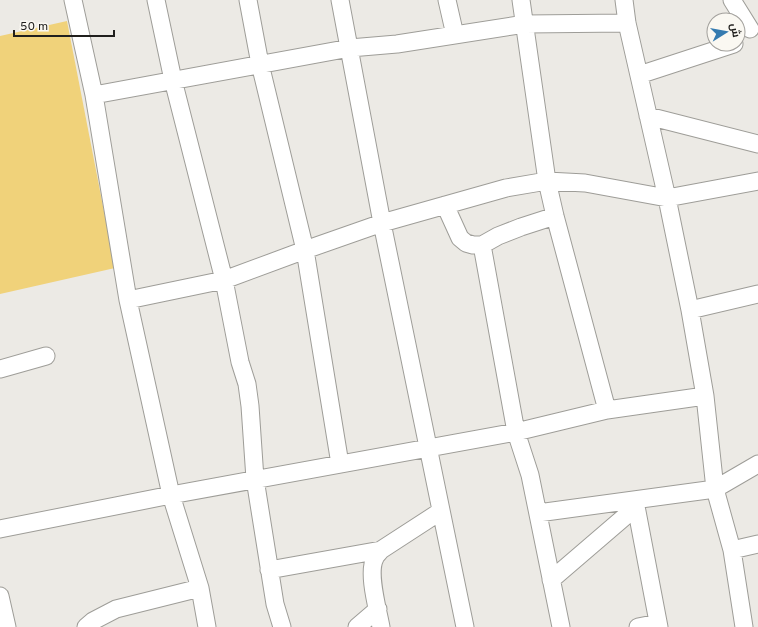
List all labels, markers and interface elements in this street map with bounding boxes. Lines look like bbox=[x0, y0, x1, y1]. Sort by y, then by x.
scale bar bbox=[14, 12, 114, 38]
north arrow bbox=[706, 12, 746, 52]
text: 50 m bbox=[20, 19, 48, 35]
text: ش bbox=[727, 22, 743, 39]

